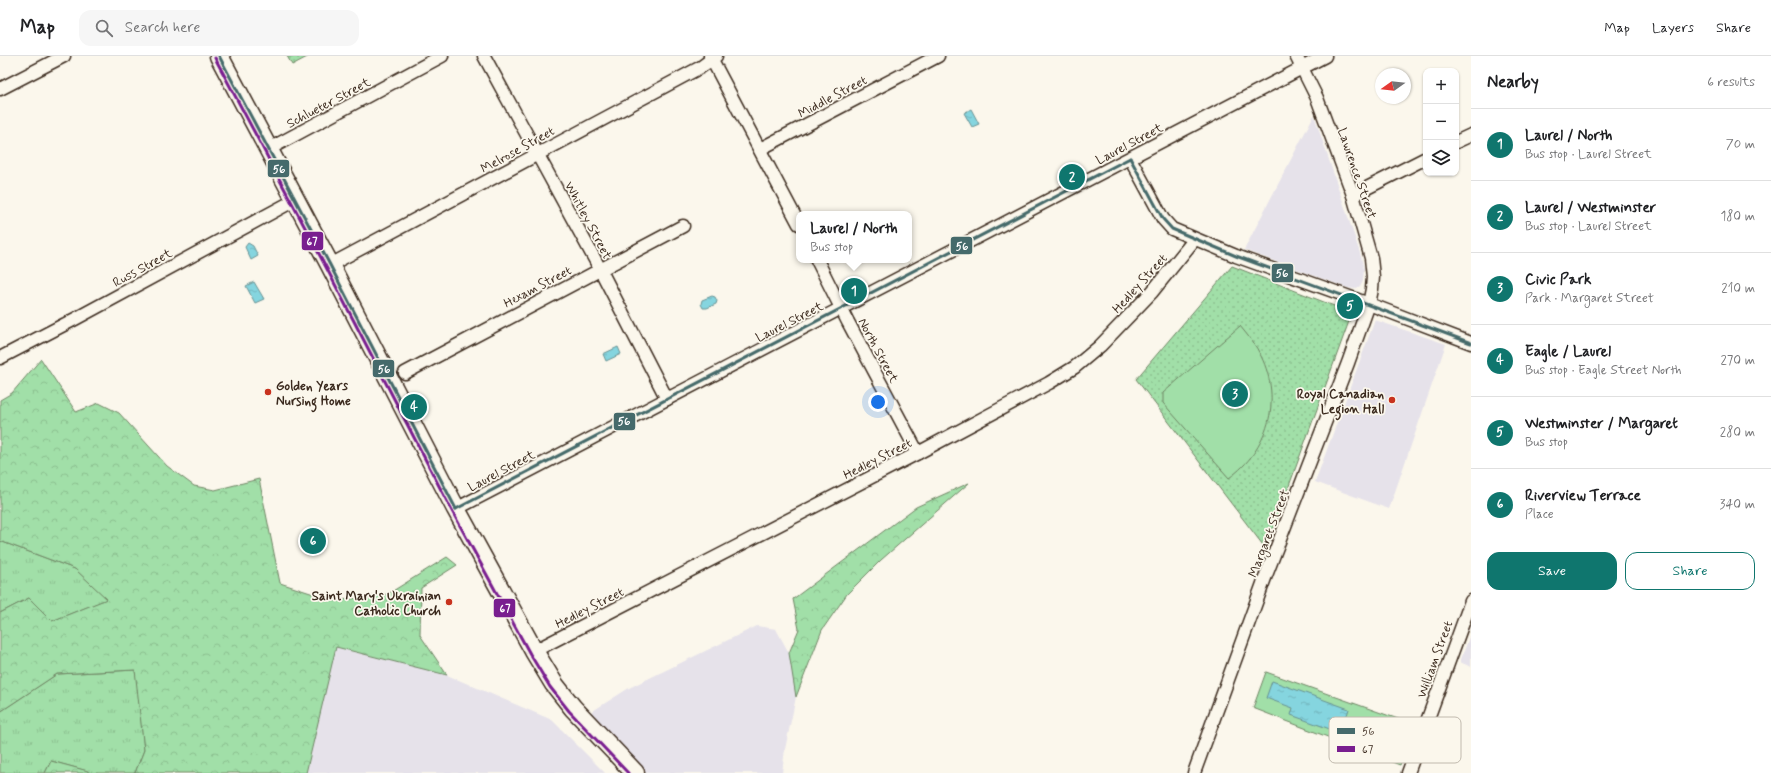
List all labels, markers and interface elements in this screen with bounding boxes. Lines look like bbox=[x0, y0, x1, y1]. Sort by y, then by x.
search box bbox=[79, 10, 359, 46]
text: Map bbox=[20, 15, 55, 40]
icon: search bbox=[93, 17, 115, 39]
text: Search here bbox=[125, 18, 200, 38]
text: Map bbox=[1604, 19, 1630, 37]
text: Layers bbox=[1652, 19, 1694, 37]
text: Share bbox=[1716, 19, 1751, 37]
north arrow bbox=[1375, 68, 1411, 104]
map controls bbox=[1423, 68, 1459, 176]
button: + bbox=[1423, 68, 1459, 104]
text: Nearby bbox=[1487, 71, 1539, 93]
street label: Middle Street bbox=[795, 72, 870, 123]
street label: Schlueter Street bbox=[284, 74, 374, 133]
text: 6 results bbox=[1707, 74, 1755, 91]
button: − bbox=[1423, 104, 1459, 140]
street label: Laurel Street bbox=[1093, 119, 1167, 169]
street label: Melrose Street bbox=[478, 123, 558, 178]
street label: Lawrence Street bbox=[1333, 126, 1380, 221]
text: Laurel / North bbox=[1525, 126, 1612, 146]
text: 1 bbox=[1497, 136, 1503, 153]
text: 70 m bbox=[1726, 136, 1755, 153]
button: layers bbox=[1423, 140, 1459, 176]
text: Bus stop · Laurel Street bbox=[1525, 146, 1652, 163]
line badge: 56 bbox=[267, 159, 290, 178]
pin: 2 bbox=[1059, 162, 1085, 192]
text: 56 bbox=[273, 163, 285, 177]
street label: Whitley Street bbox=[560, 179, 615, 262]
text: Laurel / Westminster bbox=[1525, 198, 1656, 218]
text: 2 bbox=[1497, 208, 1503, 225]
text: 180 m bbox=[1720, 208, 1755, 225]
popup bbox=[796, 211, 912, 263]
text: Bus stop · Laurel Street bbox=[1525, 218, 1652, 235]
text: Laurel / North bbox=[810, 219, 898, 239]
line badge: 67 bbox=[301, 231, 324, 251]
text: 67 bbox=[306, 235, 318, 249]
line badge: 56 bbox=[950, 236, 973, 255]
text: Bus stop bbox=[810, 239, 853, 256]
text: 56 bbox=[956, 240, 968, 254]
street label: Russ Street bbox=[110, 245, 176, 292]
street label: Hedley Street bbox=[1109, 250, 1171, 317]
street label: Hexam Street bbox=[501, 262, 575, 312]
line badge: 56 bbox=[1271, 263, 1294, 283]
text: 56 bbox=[1276, 267, 1288, 281]
text: Civic Park bbox=[1525, 270, 1591, 290]
pin: 1 bbox=[841, 276, 867, 306]
text: 3 bbox=[1497, 280, 1503, 297]
text: 210 m bbox=[1721, 280, 1755, 297]
text: Park · Margaret Street bbox=[1525, 290, 1654, 307]
pin: 5 bbox=[1337, 291, 1363, 321]
street label: Laurel Street bbox=[753, 298, 827, 347]
street label: North Street bbox=[854, 315, 902, 386]
text: Eagle / Laurel bbox=[1525, 342, 1611, 362]
text: 4 bbox=[1496, 352, 1504, 369]
text: 270 m bbox=[1720, 352, 1755, 369]
line badge: 56 bbox=[372, 359, 395, 378]
text: Bus stop · Eagle Street North bbox=[1525, 362, 1681, 379]
text: 56 bbox=[378, 363, 390, 377]
place label: Golden Years Nursing Home bbox=[276, 378, 351, 413]
pin: 3 bbox=[1222, 379, 1248, 409]
place label: Royal Canadian Legion Hall bbox=[1297, 386, 1384, 421]
marker: Golden Years Nursing Home bbox=[263, 387, 273, 397]
pin: 4 bbox=[401, 392, 427, 422]
your location bbox=[868, 392, 888, 412]
marker: Royal Canadian Legion Hall bbox=[1387, 395, 1397, 405]
line badge: 56 bbox=[613, 412, 636, 431]
text: Westminster / Margaret bbox=[1525, 414, 1678, 434]
text: 56 bbox=[618, 415, 630, 429]
text: 5 bbox=[1496, 424, 1504, 441]
text: 280 m bbox=[1720, 424, 1755, 441]
text: Bus stop bbox=[1525, 434, 1568, 451]
street label: Hedley Street bbox=[841, 435, 915, 484]
street label: Laurel Street bbox=[465, 446, 539, 496]
text: Riverview Terrace bbox=[1525, 486, 1641, 506]
street label: Margaret Street bbox=[1245, 487, 1295, 580]
text: 6 bbox=[1497, 496, 1503, 513]
text: 340 m bbox=[1720, 496, 1755, 513]
text: Place bbox=[1525, 506, 1554, 523]
pin: 6 bbox=[300, 526, 326, 556]
button: Save bbox=[1487, 552, 1617, 590]
button: Share bbox=[1625, 552, 1755, 590]
street label: Hedley Street bbox=[553, 584, 627, 633]
place label: Saint Mary's Ukrainian Catholic Church bbox=[312, 588, 441, 620]
marker: Saint Mary's Ukrainian Catholic Church bbox=[444, 597, 454, 607]
line badge: 67 bbox=[493, 598, 516, 618]
text: 67 bbox=[499, 602, 511, 616]
street label: William Street bbox=[1414, 618, 1457, 700]
legend bbox=[1329, 717, 1461, 763]
text: 56 bbox=[1362, 725, 1375, 739]
text: 67 bbox=[1362, 743, 1374, 757]

